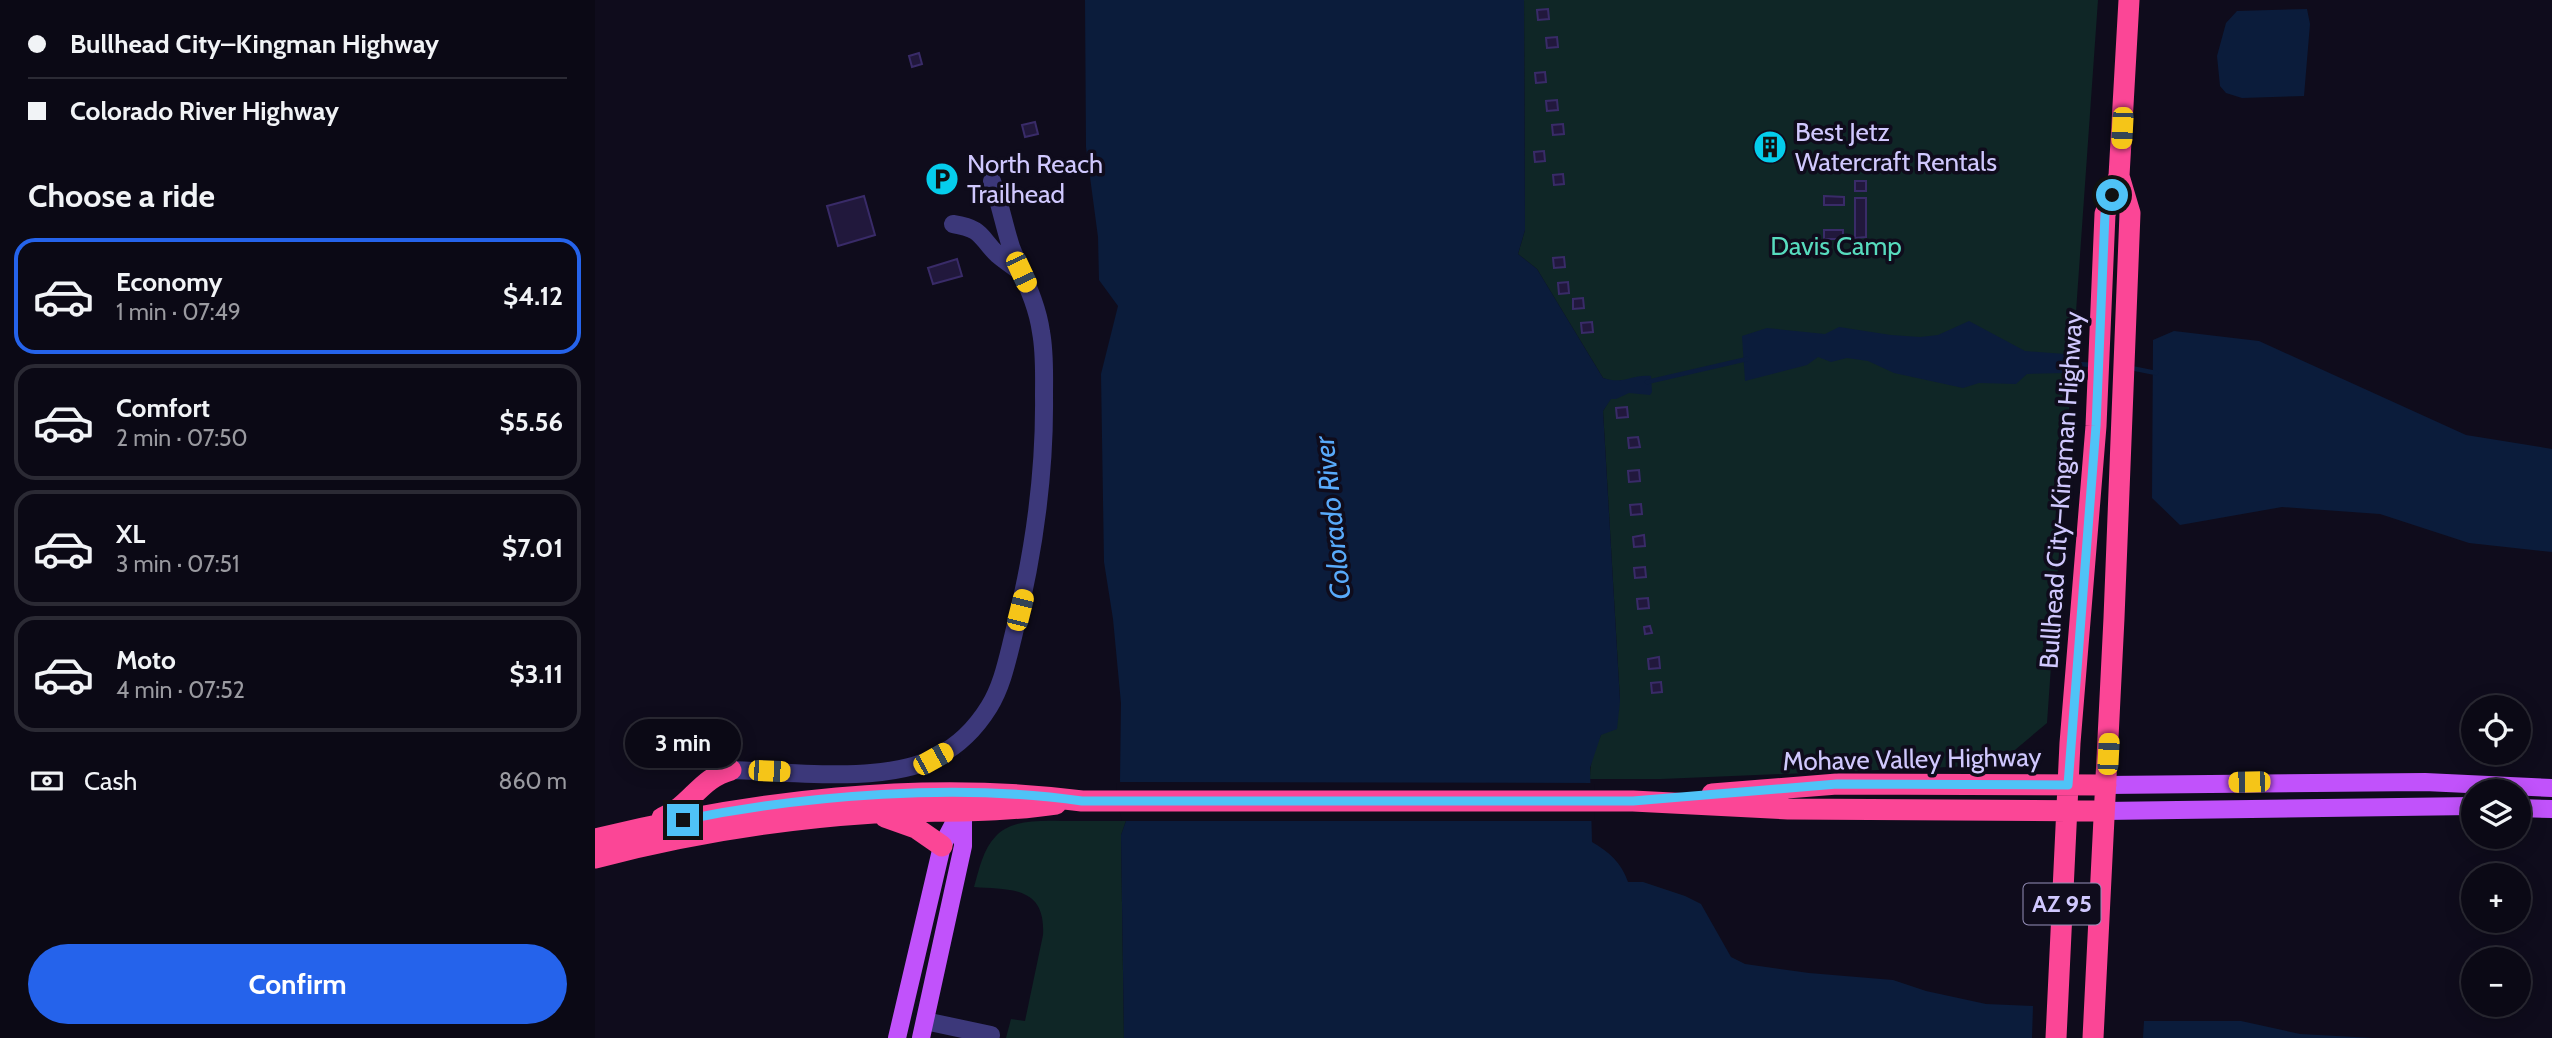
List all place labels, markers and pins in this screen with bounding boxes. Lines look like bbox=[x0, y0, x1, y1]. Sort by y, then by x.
place label: Best Jetz Watercraft Rentals bbox=[1795, 116, 1997, 178]
building icon: Best Jetz Watercraft Rentals bbox=[1751, 128, 1789, 166]
place label: North Reach Trailhead bbox=[967, 148, 1103, 210]
parking icon: North Reach Trailhead bbox=[923, 160, 961, 198]

